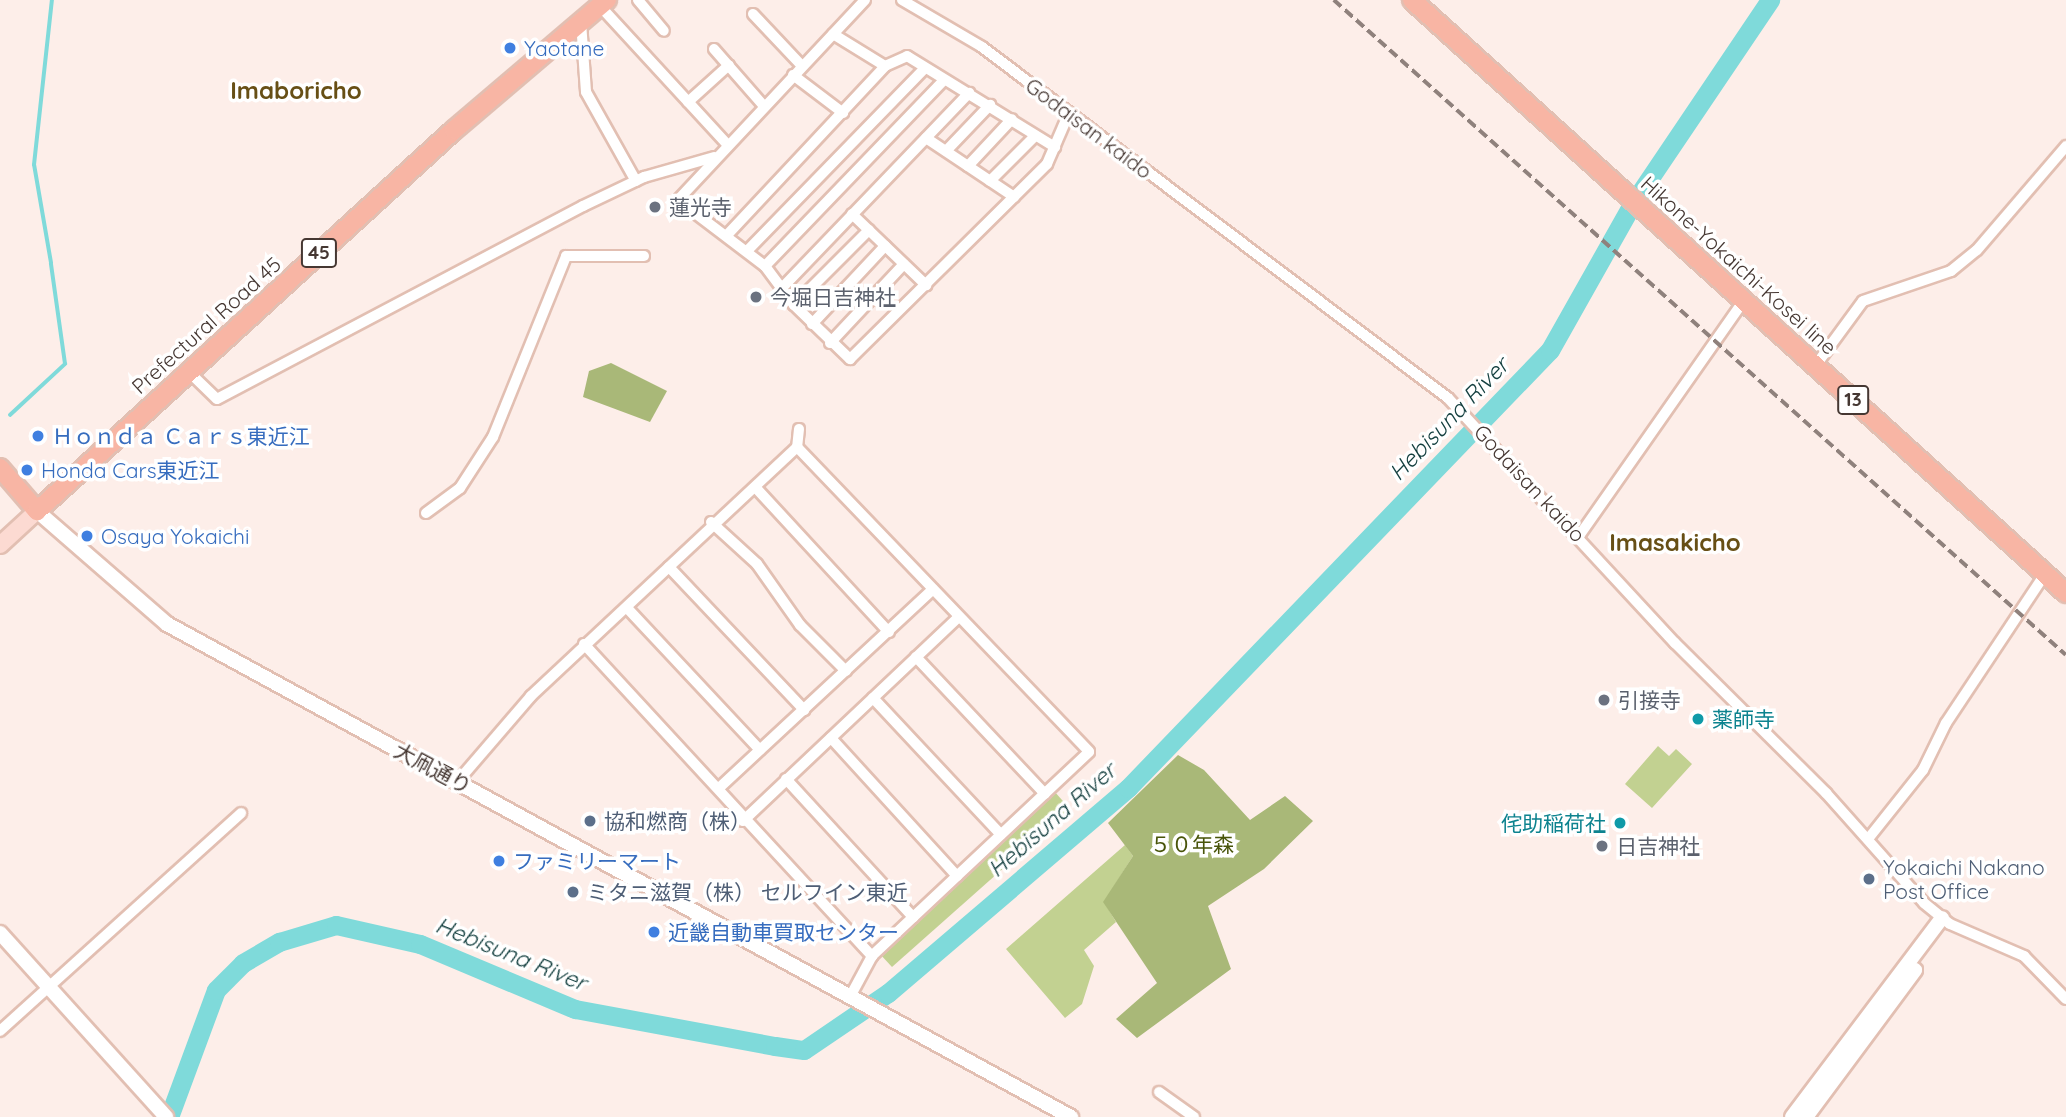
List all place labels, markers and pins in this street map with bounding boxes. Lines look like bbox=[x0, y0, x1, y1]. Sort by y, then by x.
place label: Yaotane bbox=[524, 35, 604, 61]
marker: Yaotane bbox=[502, 40, 518, 56]
place label: 蓮光寺 bbox=[669, 194, 732, 220]
marker: 蓮光寺 bbox=[647, 199, 663, 215]
place label: 今堀日吉神社 bbox=[770, 284, 896, 310]
marker: 今堀日吉神社 bbox=[748, 289, 764, 305]
place label: Ｈｏｎｄａ Ｃａｒｓ東近江 bbox=[52, 423, 310, 449]
marker: Ｈｏｎｄａ Ｃａｒｓ東近江 bbox=[30, 428, 46, 444]
place label: Honda Cars東近江 bbox=[41, 457, 219, 483]
marker: Honda Cars東近江 bbox=[19, 462, 35, 478]
place label: Osaya Yokaichi bbox=[101, 523, 249, 549]
marker: Osaya Yokaichi bbox=[79, 528, 95, 544]
place label: 引接寺 bbox=[1618, 687, 1681, 713]
marker: 引接寺 bbox=[1596, 692, 1612, 708]
place label: 薬師寺 bbox=[1712, 706, 1775, 732]
marker: 薬師寺 bbox=[1690, 711, 1706, 727]
place label: 協和燃商（株） bbox=[604, 808, 751, 834]
place label: 侘助稲荷社 bbox=[1501, 810, 1606, 836]
marker: 協和燃商（株） bbox=[582, 813, 598, 829]
marker: 侘助稲荷社 bbox=[1612, 815, 1628, 831]
place label: 日吉神社 bbox=[1616, 833, 1700, 859]
marker: 日吉神社 bbox=[1594, 838, 1610, 854]
place label: ファミリーマート bbox=[513, 848, 681, 874]
marker: ファミリーマート bbox=[491, 853, 507, 869]
place label: Yokaichi Nakano Post Office bbox=[1883, 854, 2045, 904]
marker: Yokaichi Nakano Post Office bbox=[1861, 871, 1877, 887]
place label: ミタニ滋賀（株） セルフイン東近 bbox=[587, 879, 908, 905]
marker: ミタニ滋賀（株） セルフイン東近 bbox=[565, 884, 581, 900]
place label: 近畿自動車買取センター bbox=[668, 919, 899, 945]
marker: 近畿自動車買取センター bbox=[646, 924, 662, 940]

